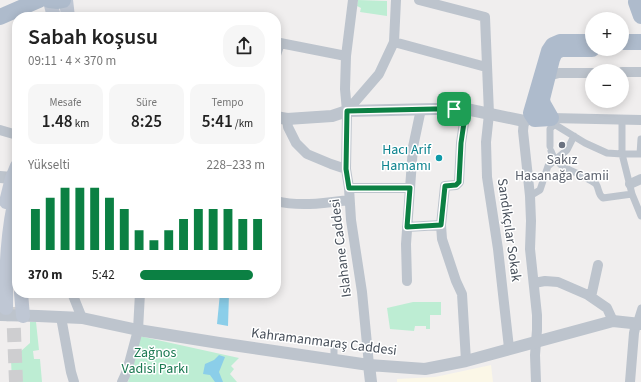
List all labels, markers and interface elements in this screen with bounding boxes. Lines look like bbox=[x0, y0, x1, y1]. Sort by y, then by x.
map controls bbox=[585, 12, 629, 108]
button: + bbox=[585, 12, 629, 56]
text: Sabah koşusu bbox=[28, 21, 158, 53]
button: share bbox=[223, 25, 265, 67]
text: 09:11 · 4 × 370 m bbox=[28, 52, 116, 70]
button: − bbox=[585, 64, 629, 108]
pin bbox=[437, 92, 471, 126]
text: Mesafe bbox=[49, 95, 82, 110]
text: Süre bbox=[136, 95, 157, 110]
text: Tempo bbox=[212, 95, 243, 110]
icon: arrive bbox=[443, 98, 465, 120]
text: 1.48 bbox=[42, 110, 73, 134]
text: 8:25 bbox=[131, 110, 162, 134]
text: 5:41 bbox=[202, 110, 233, 134]
text: km bbox=[73, 116, 89, 131]
text: /km bbox=[233, 116, 253, 131]
place label: Hacı Arif Hamamı bbox=[381, 140, 432, 176]
marker: Sakız Hasanağa Camii bbox=[557, 140, 567, 150]
place label: Sakız Hasanağa Camii bbox=[515, 150, 609, 186]
marker: Hacı Arif Hamamı bbox=[434, 153, 444, 163]
text: Yükselti bbox=[28, 156, 70, 174]
text: 228–233 m bbox=[207, 156, 265, 174]
street label: Sandıkçılar Sokak bbox=[492, 177, 526, 283]
street label: Islahane Caddesi bbox=[325, 198, 357, 298]
text: 370 m bbox=[28, 266, 62, 284]
text: 5:42 bbox=[92, 266, 115, 284]
street label: Kahramanmaraş Caddesi bbox=[250, 323, 398, 361]
park label: Zağnos Vadisi Parkı bbox=[122, 343, 188, 379]

